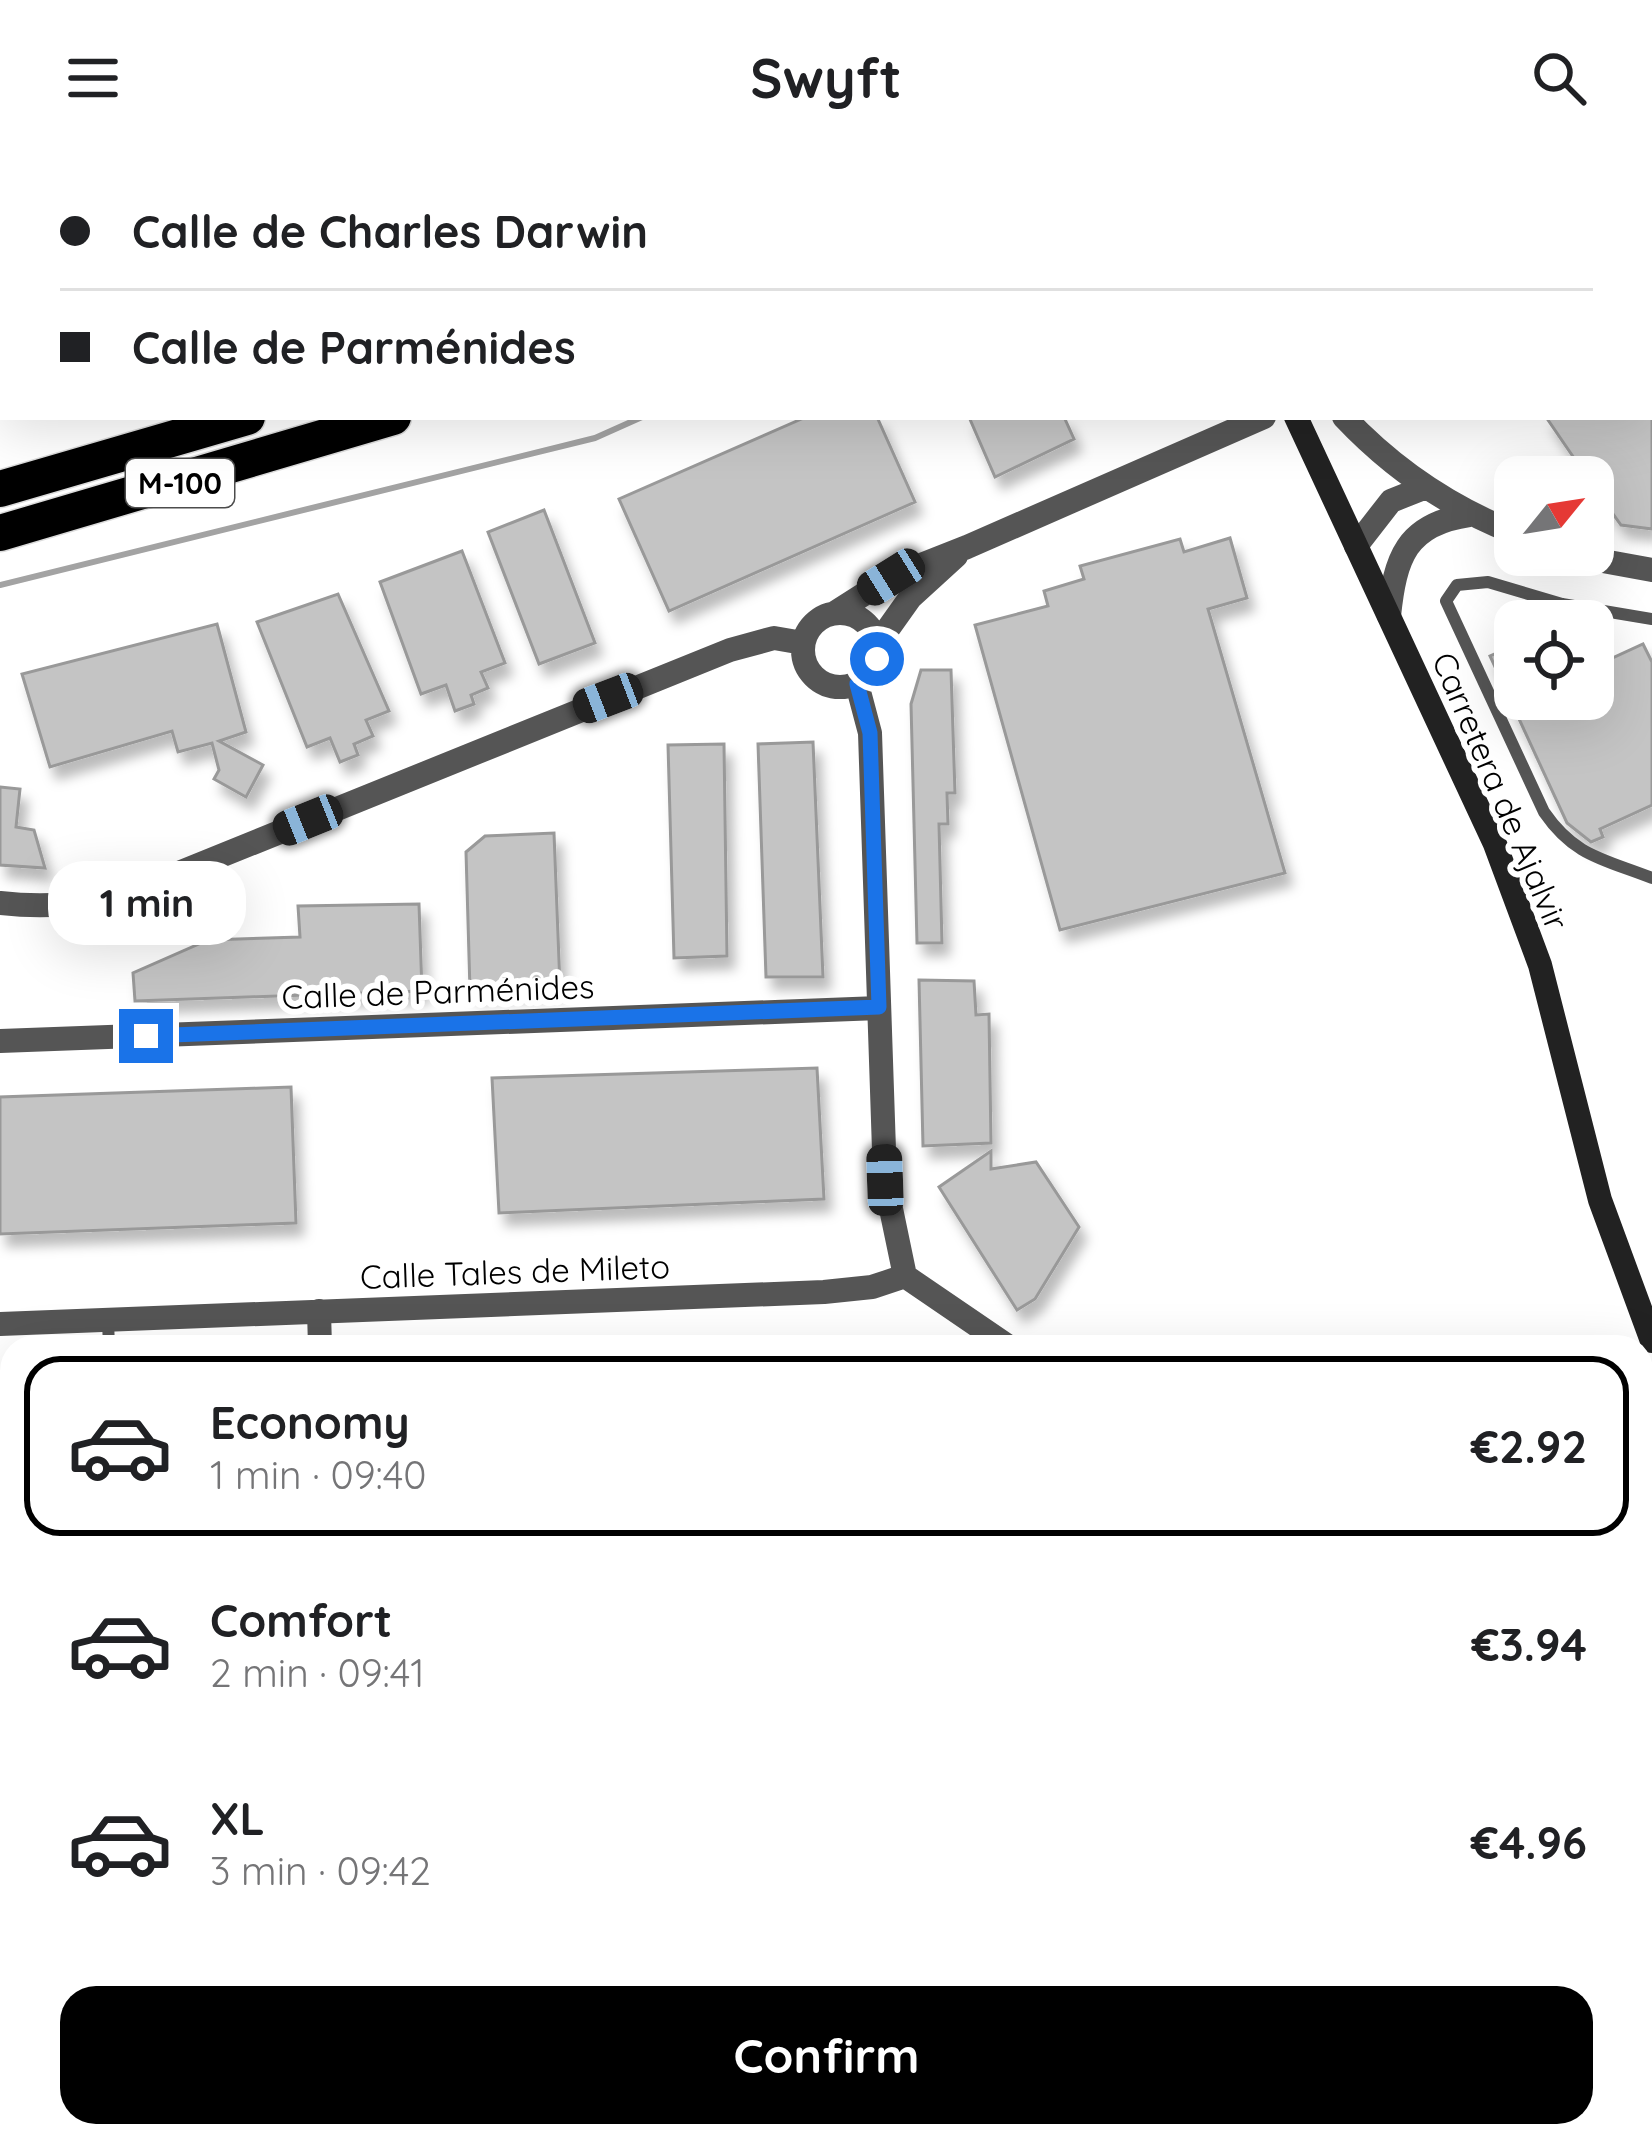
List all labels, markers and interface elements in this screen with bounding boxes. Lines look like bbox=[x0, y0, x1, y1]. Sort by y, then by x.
text: Swyft bbox=[750, 44, 902, 112]
icon: menu bbox=[60, 45, 126, 111]
icon: search bbox=[1526, 45, 1592, 111]
text: Calle de Charles Darwin bbox=[132, 203, 648, 259]
text: Calle de Parménides bbox=[132, 319, 576, 375]
north arrow bbox=[1494, 456, 1614, 576]
map controls bbox=[1494, 456, 1614, 720]
road number: M-100 bbox=[126, 459, 234, 507]
car bbox=[851, 543, 931, 611]
button: locate bbox=[1494, 600, 1614, 720]
route start bbox=[850, 632, 904, 686]
street label: Carretera de Ajalvir bbox=[1424, 646, 1578, 936]
car bbox=[568, 668, 648, 728]
car bbox=[268, 790, 348, 850]
callout: 1 min bbox=[47, 862, 245, 946]
text: 1 min bbox=[100, 878, 194, 927]
street label: Calle de Parménides bbox=[281, 965, 595, 1017]
route end bbox=[119, 1009, 173, 1063]
car bbox=[866, 1143, 904, 1217]
street label: Calle Tales de Mileto bbox=[359, 1245, 671, 1297]
icon: car bbox=[66, 1392, 174, 1500]
text: Economy bbox=[210, 1394, 410, 1450]
text: €2.92 bbox=[1471, 1418, 1587, 1474]
text: 1 min · 09:40 bbox=[210, 1450, 426, 1499]
icon: car bbox=[66, 1590, 174, 1698]
text: Comfort bbox=[210, 1592, 392, 1648]
text: €3.94 bbox=[1471, 1616, 1587, 1672]
text: 2 min · 09:41 bbox=[210, 1648, 425, 1697]
icon: car bbox=[66, 1788, 174, 1896]
text: XL bbox=[210, 1790, 265, 1846]
text: €4.96 bbox=[1471, 1814, 1587, 1870]
text: 3 min · 09:42 bbox=[210, 1846, 431, 1895]
button: Confirm bbox=[60, 1986, 1593, 2124]

